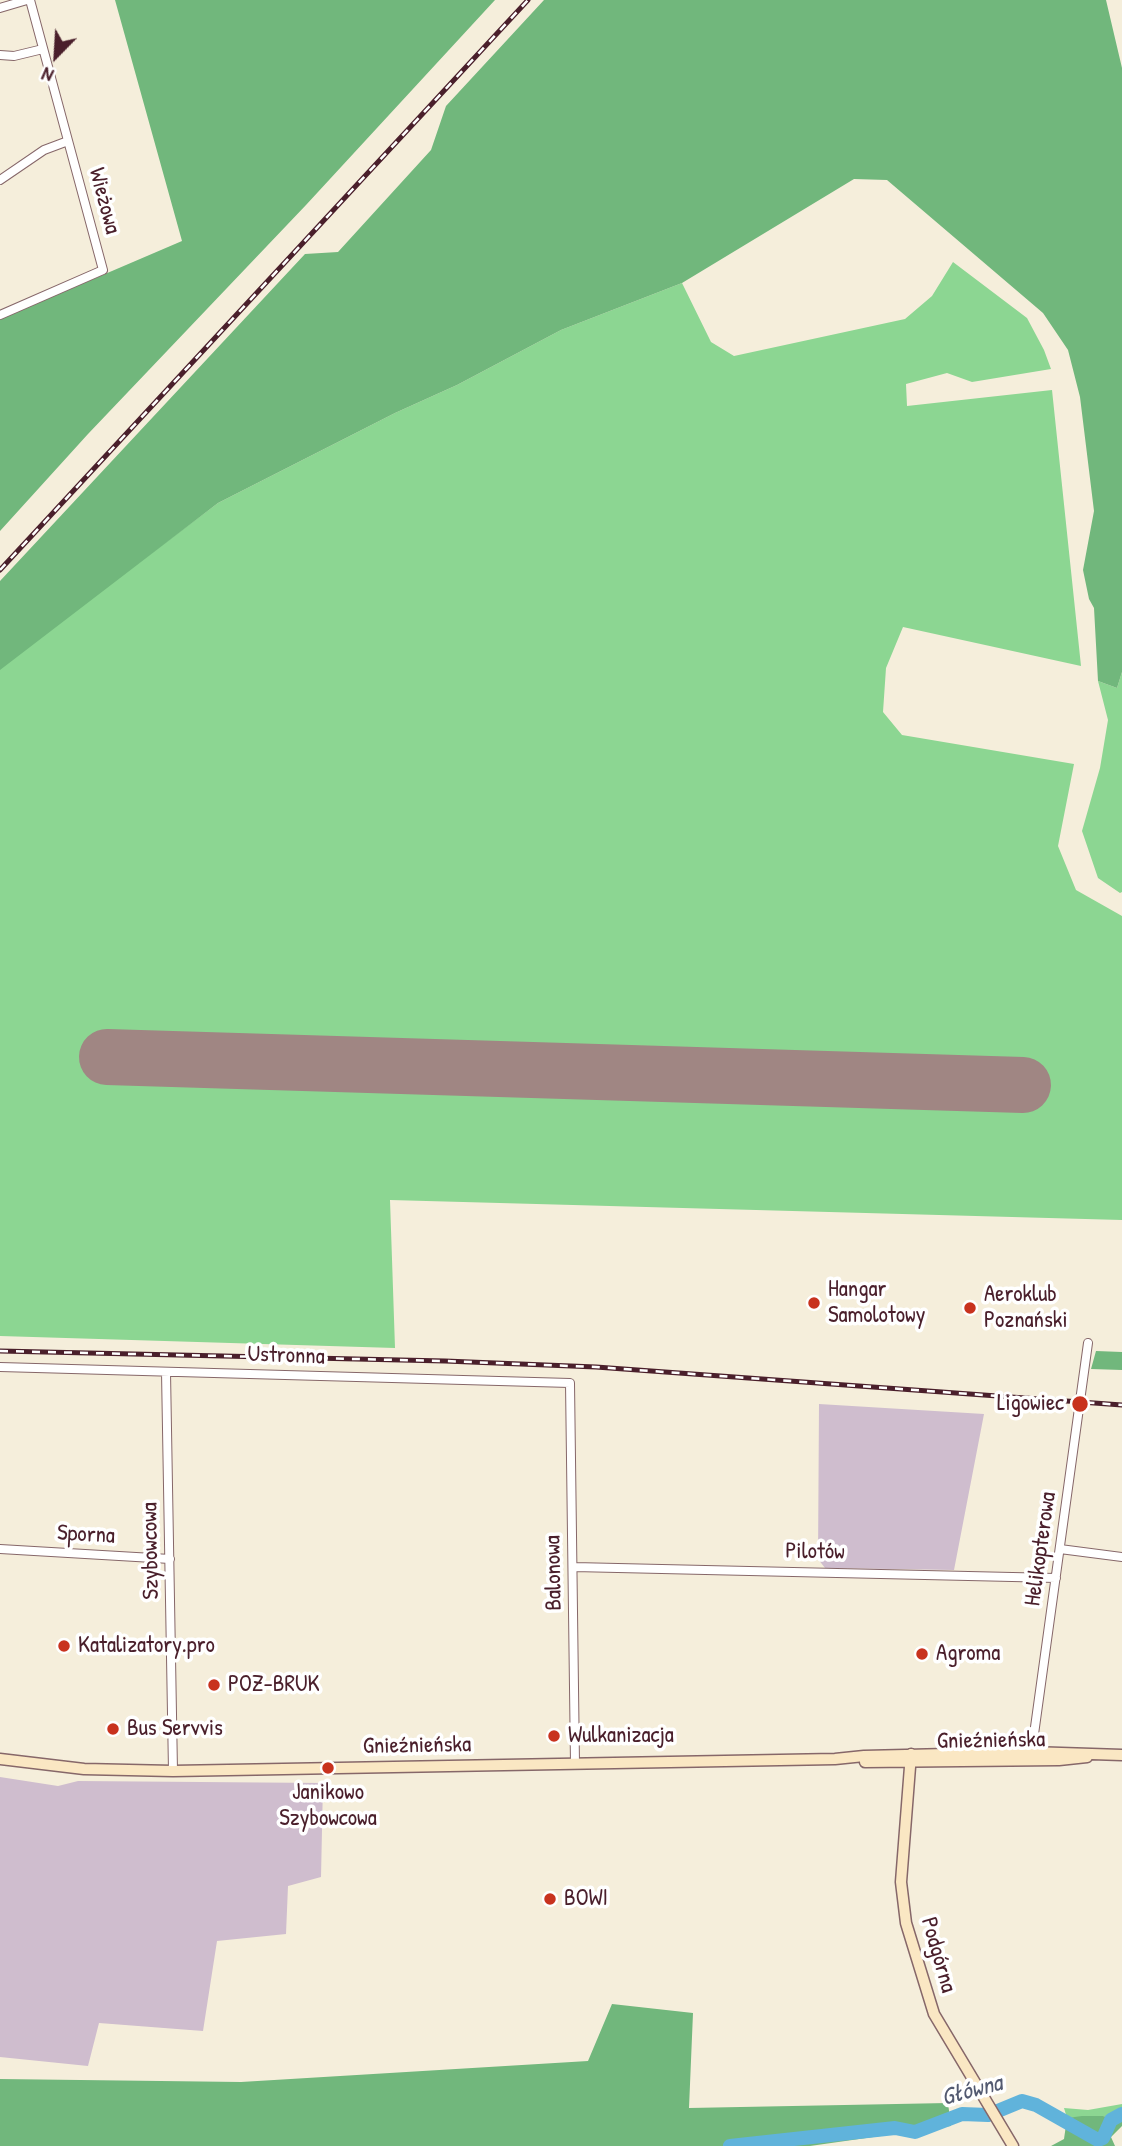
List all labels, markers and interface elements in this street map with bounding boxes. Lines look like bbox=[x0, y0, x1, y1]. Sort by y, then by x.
north arrow bbox=[21, 21, 91, 91]
text: N bbox=[38, 61, 57, 89]
street label: Wieżowa bbox=[82, 165, 126, 237]
place label: Hangar Samolotowy bbox=[828, 1276, 925, 1330]
place label: Aeroklub Poznański bbox=[984, 1281, 1068, 1335]
marker: Hangar Samolotowy bbox=[806, 1295, 822, 1311]
marker: Aeroklub Poznański bbox=[962, 1300, 978, 1316]
street label: Ustronna bbox=[247, 1341, 325, 1371]
place label: Ligowiec bbox=[997, 1390, 1064, 1418]
marker: Ligowiec bbox=[1070, 1394, 1090, 1414]
street label: Helikopterowa bbox=[1019, 1490, 1063, 1608]
street label: Szybowcowa bbox=[136, 1502, 166, 1600]
street label: Sporna bbox=[56, 1520, 116, 1550]
street label: Balonowa bbox=[540, 1535, 568, 1611]
street label: Pilotów bbox=[785, 1538, 845, 1566]
place label: Katalizatory.pro bbox=[78, 1632, 215, 1660]
marker: Katalizatory.pro bbox=[56, 1638, 72, 1654]
place label: Agroma bbox=[936, 1640, 1000, 1668]
marker: Agroma bbox=[914, 1646, 930, 1662]
place label: POZ-BRUK bbox=[228, 1671, 320, 1699]
marker: POZ-BRUK bbox=[206, 1677, 222, 1693]
place label: Bus Servvis bbox=[127, 1715, 223, 1743]
marker: Bus Servvis bbox=[105, 1721, 121, 1737]
place label: Wulkanizacja bbox=[568, 1722, 674, 1750]
street label: Gnieźnieńska bbox=[937, 1726, 1045, 1756]
marker: Wulkanizacja bbox=[546, 1728, 562, 1744]
street label: Gnieźnieńska bbox=[363, 1731, 471, 1761]
marker: Janikowo Szybowcowa bbox=[320, 1760, 336, 1776]
place label: Janikowo Szybowcowa bbox=[279, 1779, 377, 1833]
place label: BOWI bbox=[564, 1885, 608, 1913]
marker: BOWI bbox=[542, 1891, 558, 1907]
street label: Podgórna bbox=[914, 1914, 962, 1996]
water label: Główna bbox=[938, 2069, 1006, 2113]

